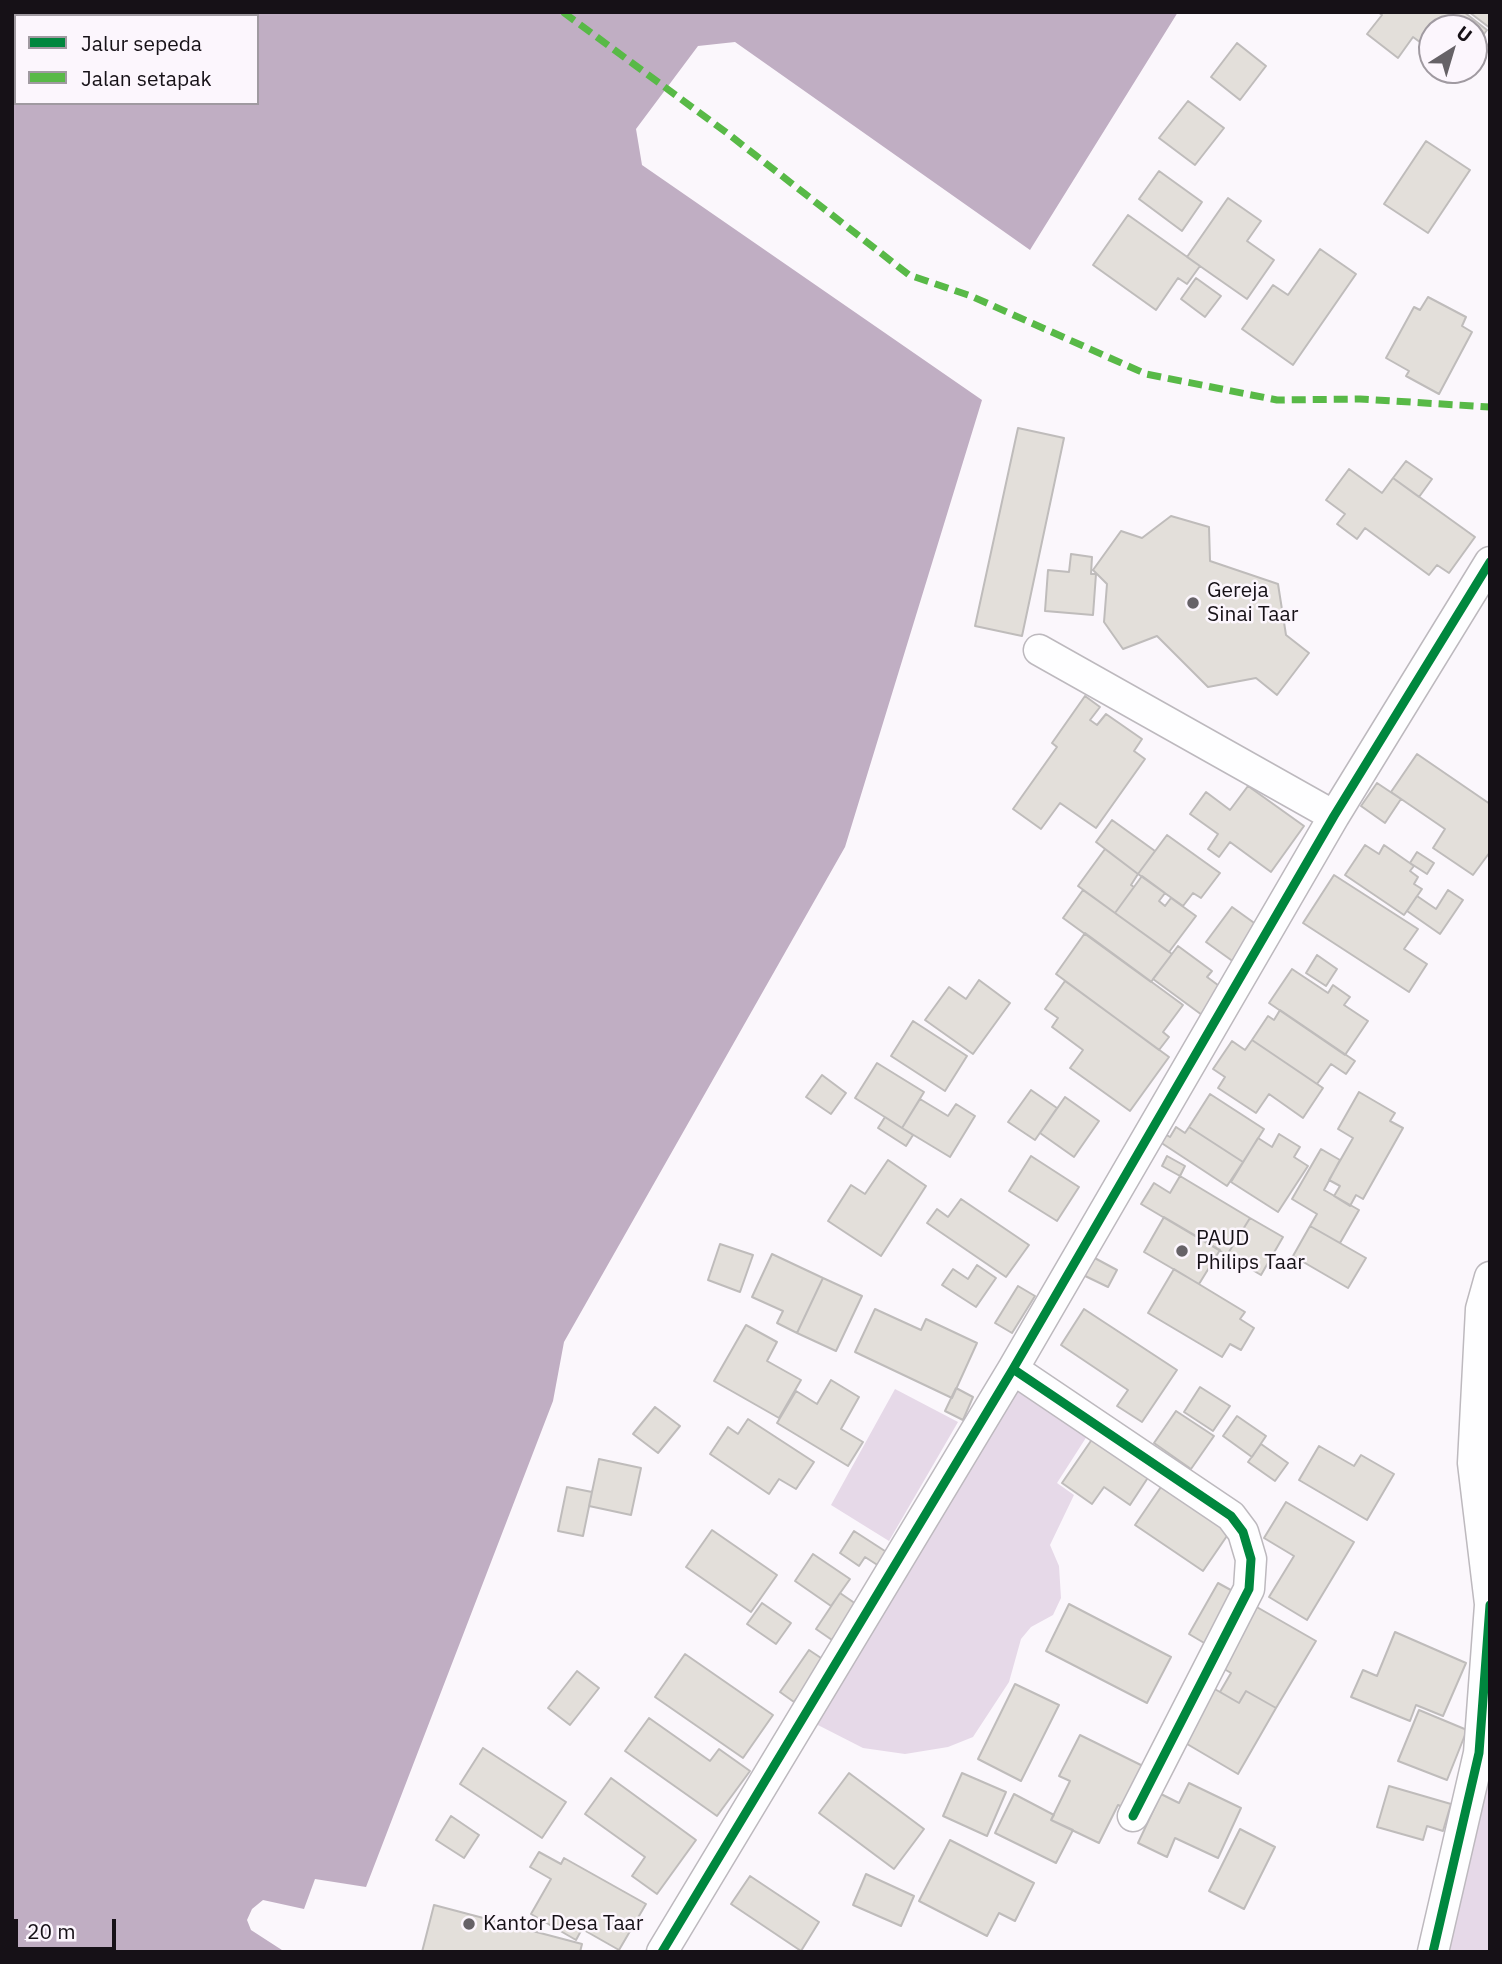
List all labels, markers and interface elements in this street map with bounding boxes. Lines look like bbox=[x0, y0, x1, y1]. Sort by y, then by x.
legend bbox=[14, 14, 259, 105]
north arrow bbox=[1418, 14, 1488, 84]
text: U bbox=[1452, 20, 1477, 47]
text: Jalur sepeda bbox=[81, 29, 202, 57]
text: Jalan setapak bbox=[81, 64, 212, 92]
place label: Gereja Sinai Taar bbox=[1207, 578, 1298, 628]
marker: Gereja Sinai Taar bbox=[1185, 595, 1201, 611]
place label: PAUD Philips Taar bbox=[1196, 1226, 1305, 1276]
marker: PAUD Philips Taar bbox=[1174, 1243, 1190, 1259]
scale bar bbox=[18, 1904, 119, 1948]
place label: Kantor Desa Taar bbox=[483, 1911, 644, 1937]
marker: Kantor Desa Taar bbox=[461, 1916, 477, 1932]
text: 20 m bbox=[27, 1917, 76, 1945]

